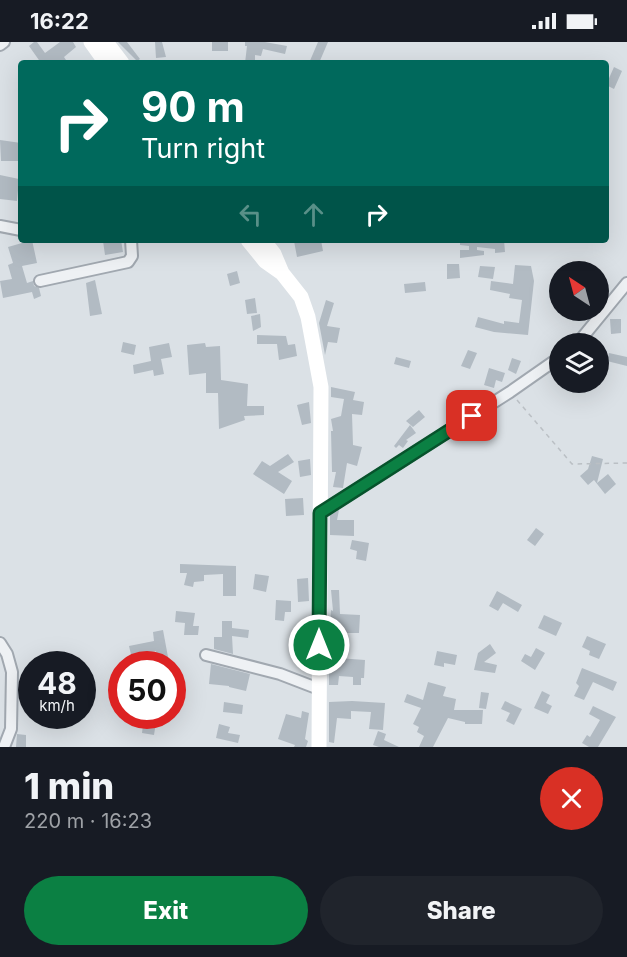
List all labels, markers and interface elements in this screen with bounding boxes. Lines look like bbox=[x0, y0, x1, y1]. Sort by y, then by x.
text: 16:22 bbox=[30, 8, 89, 34]
text: 90 m bbox=[141, 81, 245, 132]
icon: right bbox=[42, 84, 120, 162]
text: Turn right bbox=[141, 132, 265, 165]
icon: left bbox=[234, 198, 267, 231]
icon: ahead bbox=[297, 198, 330, 231]
icon: right bbox=[360, 198, 393, 231]
north arrow bbox=[549, 261, 609, 321]
map controls bbox=[549, 261, 609, 393]
button: layers bbox=[549, 333, 609, 393]
pin bbox=[446, 390, 497, 441]
icon: arrive bbox=[455, 399, 488, 432]
position arrow bbox=[287, 613, 351, 677]
speed limit sign: 50 bbox=[108, 651, 186, 729]
text: 48 bbox=[37, 665, 77, 701]
text: km/h bbox=[39, 696, 75, 715]
text: 1 min bbox=[24, 764, 114, 808]
button: close bbox=[540, 767, 603, 830]
text: 220 m · 16:23 bbox=[24, 809, 152, 833]
button: Exit bbox=[24, 876, 308, 945]
button: Share bbox=[320, 876, 603, 945]

